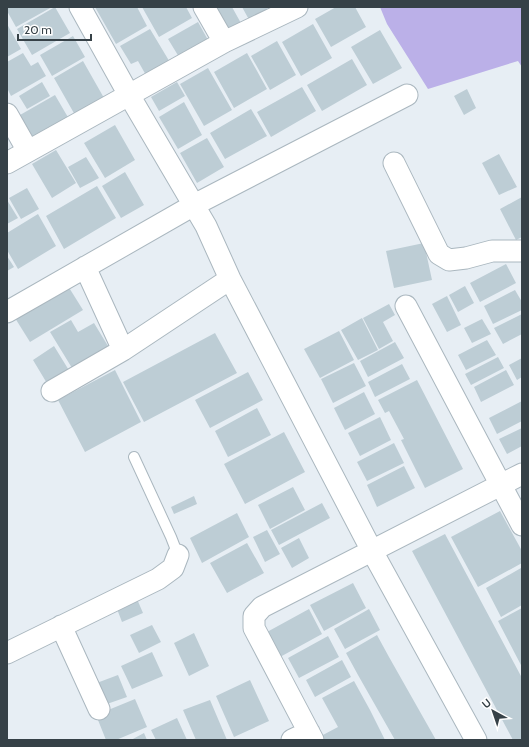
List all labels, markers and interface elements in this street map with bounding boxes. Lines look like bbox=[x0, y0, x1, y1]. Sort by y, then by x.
scale bar bbox=[18, 16, 91, 42]
text: 20 m bbox=[24, 22, 52, 37]
north arrow bbox=[473, 691, 513, 731]
text: U bbox=[479, 695, 494, 711]

